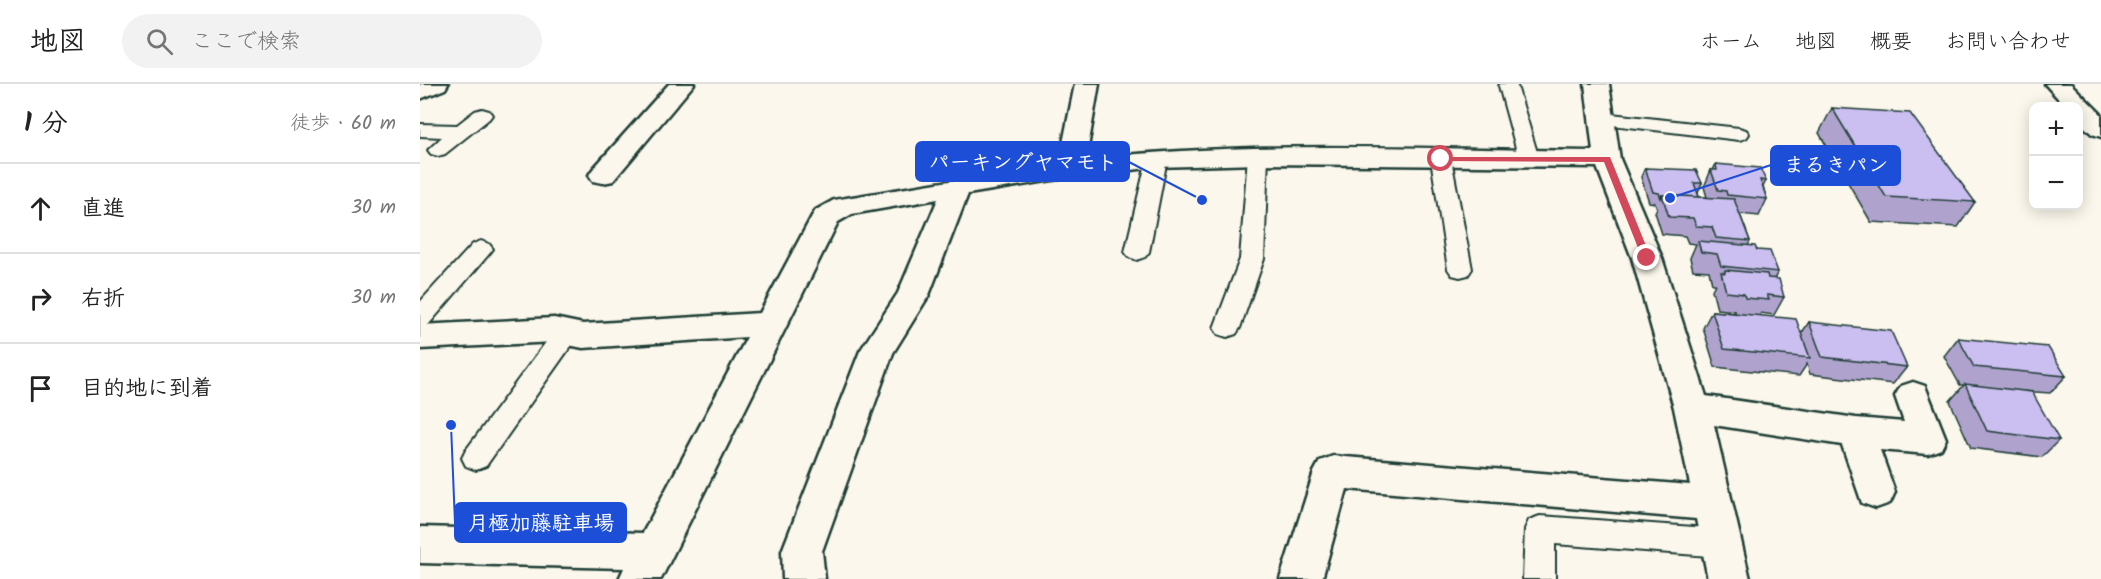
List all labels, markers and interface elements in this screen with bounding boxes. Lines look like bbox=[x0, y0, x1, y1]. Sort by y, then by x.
search box bbox=[122, 14, 542, 68]
text: 地図 bbox=[30, 20, 86, 65]
icon: search bbox=[143, 25, 176, 58]
text: ここで検索 bbox=[191, 25, 301, 60]
text: ホーム bbox=[1700, 26, 1762, 59]
text: 地図 bbox=[1795, 26, 1837, 59]
text: 概要 bbox=[1870, 26, 1912, 59]
text: お問い合わせ bbox=[1945, 26, 2071, 59]
map controls bbox=[2029, 102, 2083, 210]
button: + bbox=[2029, 102, 2083, 156]
text: 1 分 bbox=[24, 103, 68, 145]
text: 徒歩 · 60 m bbox=[290, 108, 396, 140]
callout: パーキングヤマモト bbox=[916, 142, 1129, 181]
route start bbox=[1427, 145, 1453, 171]
callout: まるきパン bbox=[1771, 146, 1900, 185]
text: パーキングヤマモト bbox=[929, 147, 1118, 180]
text: まるきパン bbox=[1784, 150, 1889, 183]
button: − bbox=[2029, 156, 2083, 210]
icon: ahead bbox=[24, 192, 57, 225]
text: 直進 bbox=[81, 192, 125, 227]
text: 30 m bbox=[351, 192, 396, 224]
route end bbox=[1633, 244, 1659, 270]
icon: right bbox=[24, 282, 57, 315]
text: 右折 bbox=[81, 282, 125, 317]
text: 30 m bbox=[351, 282, 396, 314]
icon: arrive bbox=[24, 372, 57, 405]
text: 目的地に到着 bbox=[81, 372, 213, 407]
callout: 月極加藤駐車場 bbox=[455, 503, 626, 542]
text: 月極加藤駐車場 bbox=[468, 508, 615, 541]

